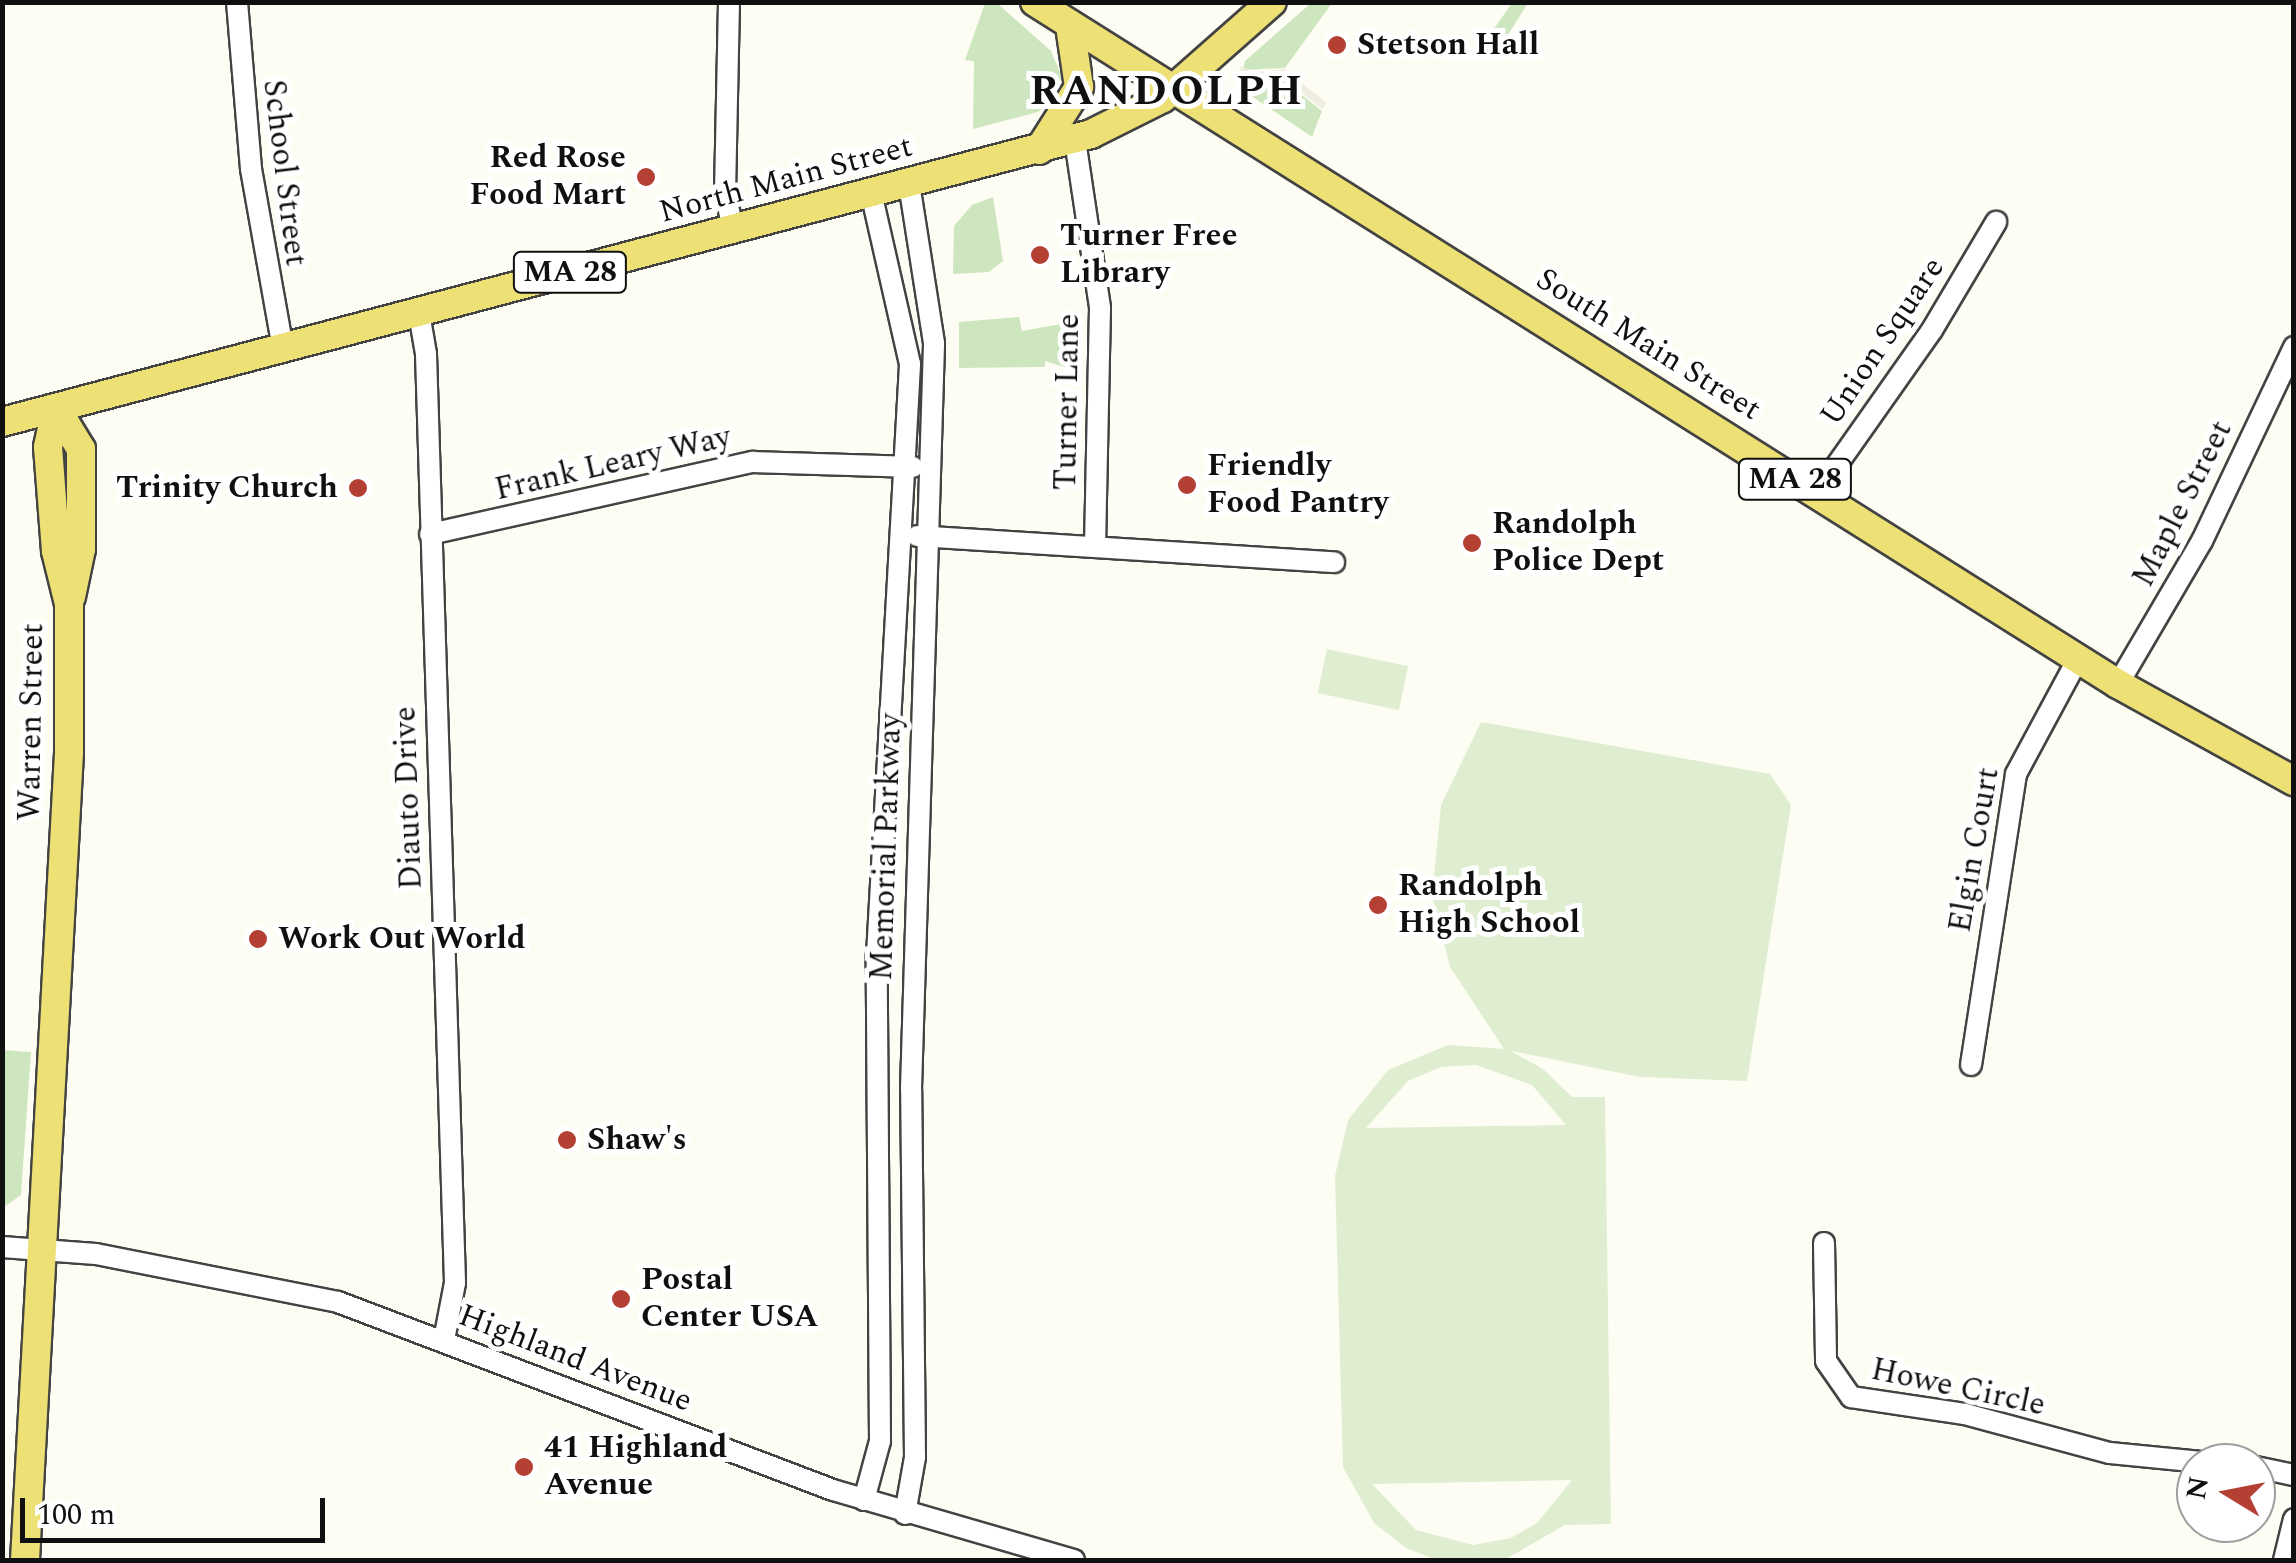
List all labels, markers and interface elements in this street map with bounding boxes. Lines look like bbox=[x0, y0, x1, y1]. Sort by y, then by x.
place label: Stetson Hall bbox=[1357, 26, 1539, 64]
marker: Stetson Hall bbox=[1326, 34, 1348, 56]
district label: RANDOLPH bbox=[1029, 67, 1305, 117]
street label: School Street bbox=[254, 78, 314, 268]
street label: North Main Street bbox=[655, 128, 917, 232]
place label: Red Rose Food Mart bbox=[470, 140, 626, 215]
marker: Red Rose Food Mart bbox=[635, 166, 657, 188]
place label: Turner Free Library bbox=[1060, 218, 1238, 293]
marker: Turner Free Library bbox=[1029, 244, 1051, 266]
road number: MA 28 bbox=[512, 247, 628, 297]
street label: Union Square bbox=[1813, 250, 1953, 434]
street label: South Main Street bbox=[1529, 260, 1767, 430]
street label: Turner Lane bbox=[1047, 313, 1089, 491]
street label: Maple Street bbox=[2125, 414, 2241, 594]
street label: Frank Leary Way bbox=[491, 418, 735, 510]
place label: Friendly Food Pantry bbox=[1207, 448, 1389, 523]
road number: MA 28 bbox=[1738, 454, 1852, 504]
place label: Trinity Church bbox=[116, 469, 338, 507]
marker: Friendly Food Pantry bbox=[1176, 474, 1198, 496]
marker: Trinity Church bbox=[347, 477, 369, 499]
place label: Randolph Police Dept bbox=[1492, 506, 1664, 581]
marker: Randolph Police Dept bbox=[1461, 532, 1483, 554]
street label: Warren Street bbox=[11, 623, 53, 821]
street label: Diauto Drive bbox=[387, 706, 431, 890]
street label: Memorial Parkway bbox=[863, 713, 911, 981]
street label: Elgin Court bbox=[1942, 764, 2008, 936]
place label: Randolph High School bbox=[1398, 868, 1580, 943]
marker: Randolph High School bbox=[1367, 894, 1389, 916]
place label: Work Out World bbox=[278, 920, 526, 958]
marker: Work Out World bbox=[247, 928, 269, 950]
place label: Shaw's bbox=[587, 1121, 687, 1159]
marker: Shaw's bbox=[556, 1129, 578, 1151]
place label: Postal Center USA bbox=[641, 1262, 819, 1337]
marker: Postal Center USA bbox=[610, 1288, 632, 1310]
street label: Highland Avenue bbox=[453, 1297, 697, 1421]
street label: Howe Circle bbox=[1867, 1351, 2049, 1425]
place label: 41 Highland Avenue bbox=[544, 1430, 727, 1505]
north arrow bbox=[2176, 1443, 2276, 1543]
marker: 41 Highland Avenue bbox=[513, 1456, 535, 1478]
text: N bbox=[2175, 1473, 2221, 1503]
scale bar bbox=[25, 1478, 330, 1540]
text: 100 m bbox=[37, 1492, 115, 1538]

